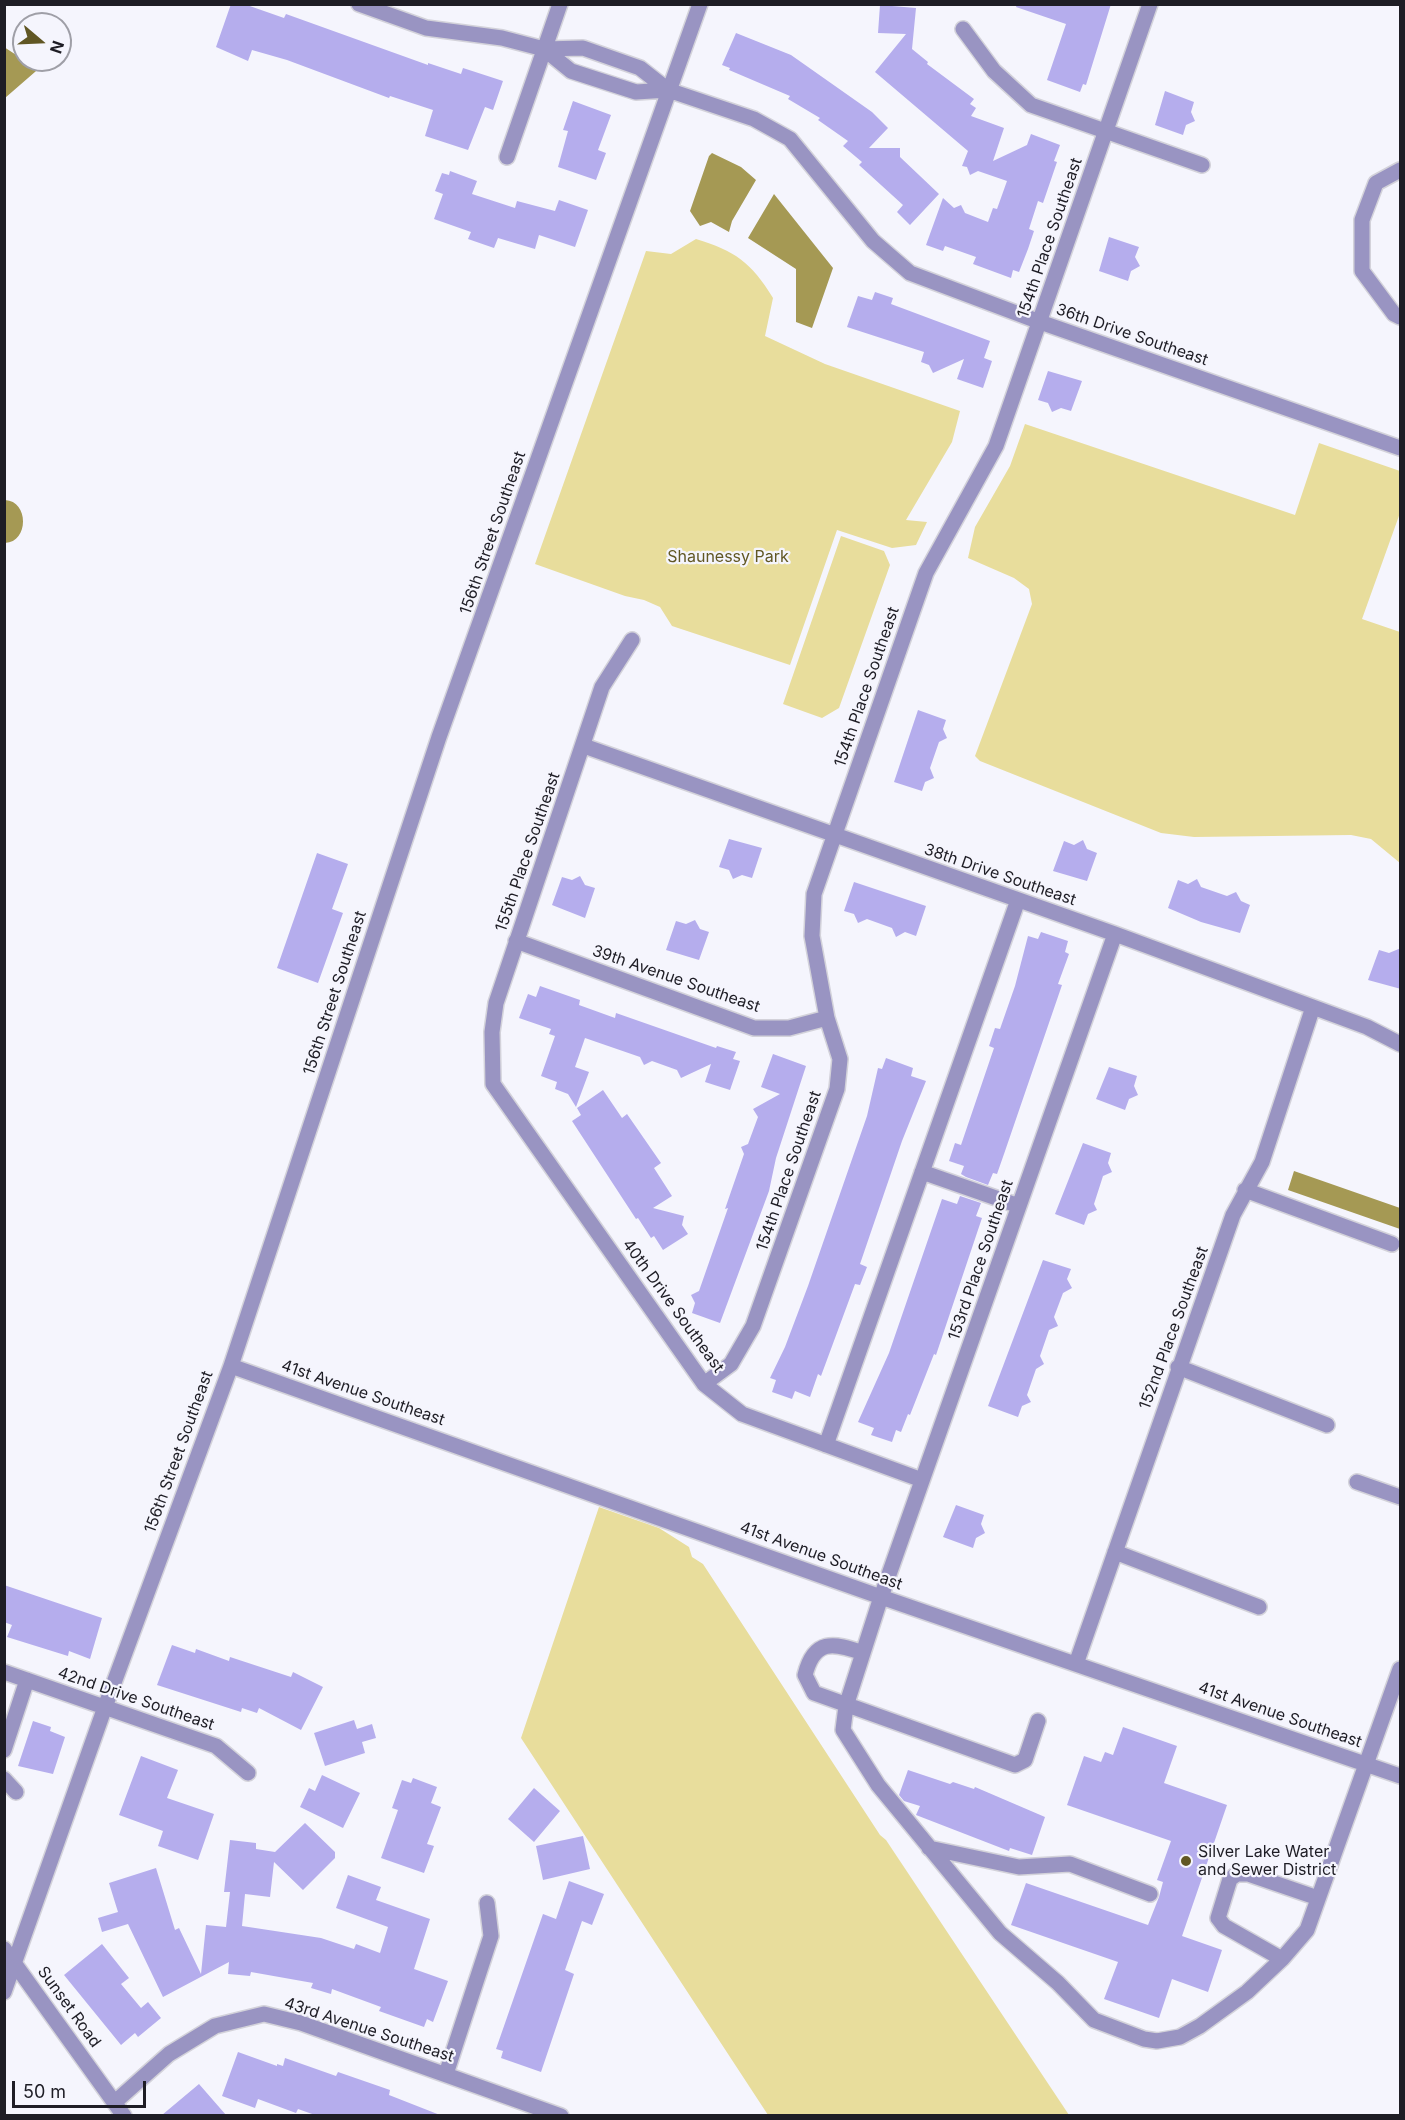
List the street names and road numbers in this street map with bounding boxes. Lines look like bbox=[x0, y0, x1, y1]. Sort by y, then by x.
street label: 154th Place Southeast bbox=[1014, 155, 1086, 321]
street label: 36th Drive Southeast bbox=[1054, 300, 1210, 370]
street label: 156th Street Southeast bbox=[456, 449, 530, 617]
street label: 154th Place Southeast bbox=[831, 604, 903, 770]
street label: 155th Place Southeast bbox=[492, 770, 564, 934]
street label: 38th Drive Southeast bbox=[922, 840, 1078, 910]
street label: 156th Street Southeast bbox=[299, 909, 371, 1077]
street label: 39th Avenue Southeast bbox=[590, 941, 762, 1017]
street label: 154th Place Southeast bbox=[753, 1088, 825, 1254]
street label: 153rd Place Southeast bbox=[945, 1177, 1017, 1343]
street label: 40th Drive Southeast bbox=[618, 1236, 728, 1376]
street label: 152nd Place Southeast bbox=[1136, 1244, 1212, 1412]
street label: 41st Avenue Southeast bbox=[279, 1356, 447, 1430]
street label: 156th Street Southeast bbox=[141, 1368, 217, 1536]
street label: 41st Avenue Southeast bbox=[737, 1518, 905, 1594]
street label: 42nd Drive Southeast bbox=[55, 1663, 217, 1735]
street label: 41st Avenue Southeast bbox=[1196, 1678, 1364, 1752]
street label: Sunset Road bbox=[33, 1963, 105, 2051]
street label: 43rd Avenue Southeast bbox=[282, 1994, 456, 2066]

